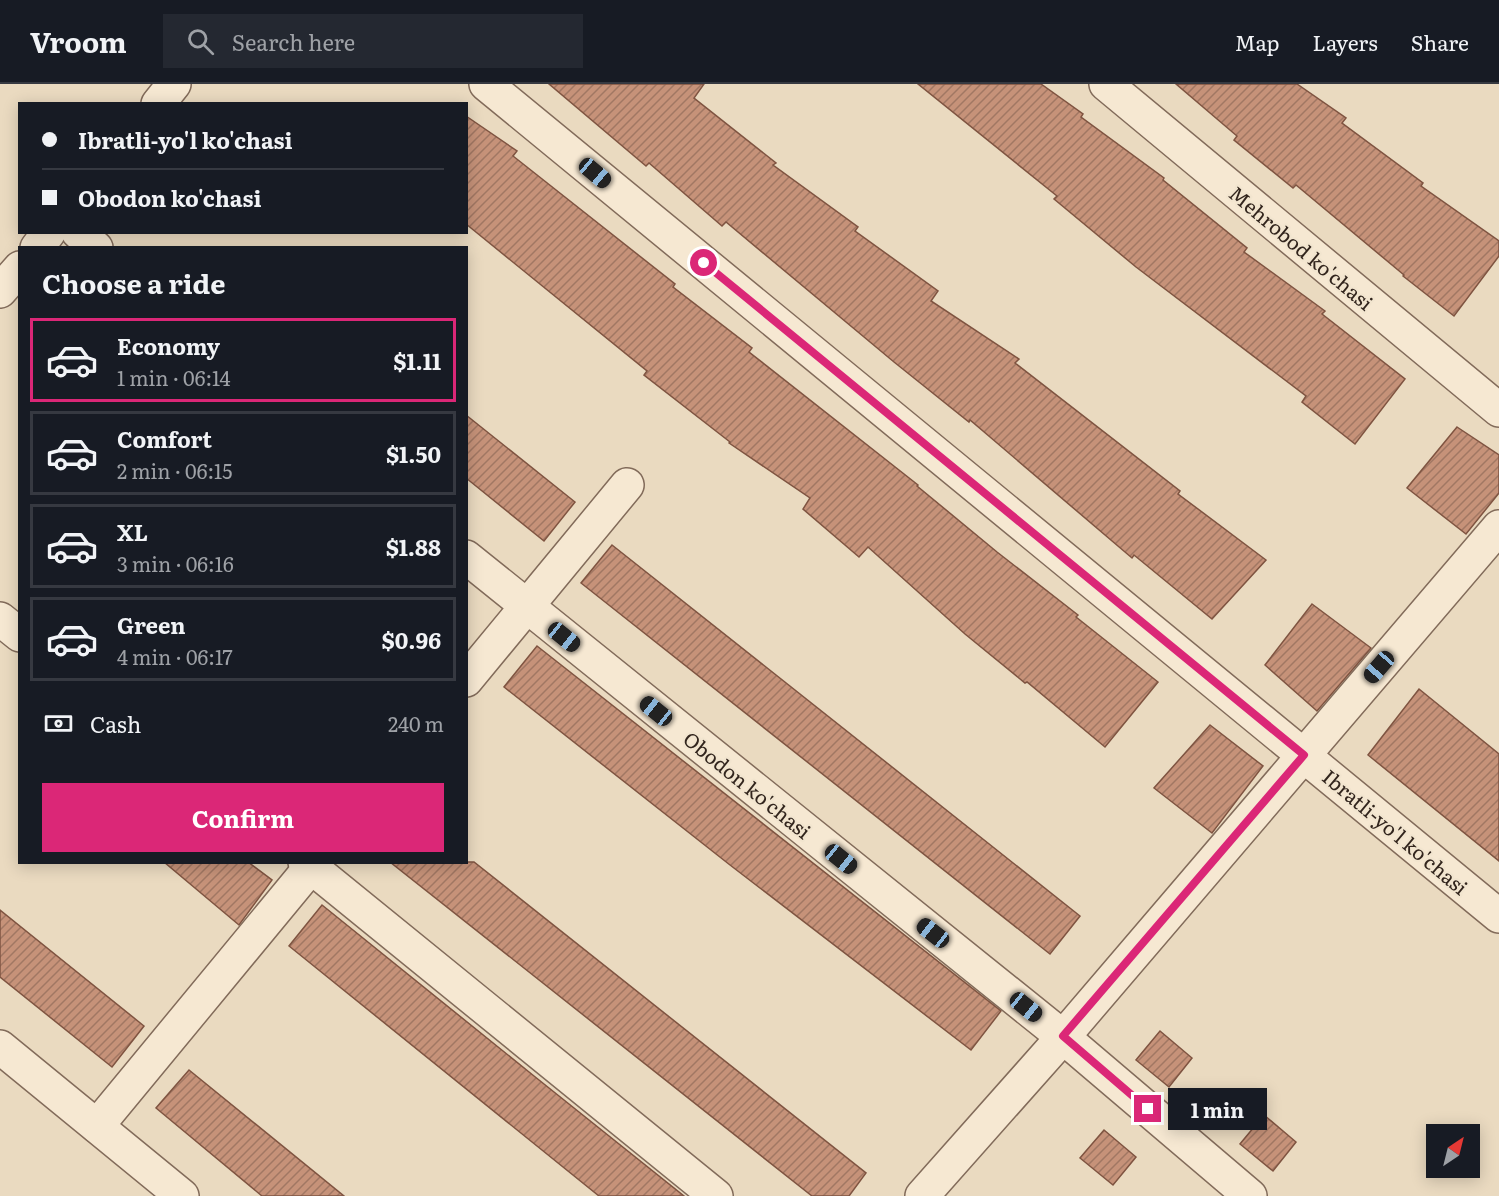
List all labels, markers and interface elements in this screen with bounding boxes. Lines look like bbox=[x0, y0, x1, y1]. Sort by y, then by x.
search box bbox=[163, 14, 583, 68]
text: Vroom bbox=[30, 20, 127, 62]
icon: search bbox=[184, 25, 217, 58]
text: Search here bbox=[232, 25, 355, 58]
text: Map bbox=[1235, 26, 1280, 57]
text: Layers bbox=[1313, 26, 1378, 57]
text: Share bbox=[1411, 26, 1469, 57]
text: Ibratli-yo'l ko'chasi bbox=[78, 123, 293, 156]
car bbox=[575, 155, 615, 191]
street label: Mehrobod ko'chasi bbox=[1223, 178, 1381, 316]
text: Obodon ko'chasi bbox=[78, 181, 261, 214]
route start bbox=[690, 249, 717, 276]
text: Choose a ride bbox=[42, 262, 225, 302]
text: Economy bbox=[117, 329, 220, 362]
icon: car bbox=[45, 333, 99, 387]
text: $1.11 bbox=[393, 344, 441, 377]
text: 1 min · 06:14 bbox=[117, 362, 230, 392]
text: Comfort bbox=[117, 422, 212, 455]
icon: car bbox=[45, 426, 99, 480]
text: $1.50 bbox=[386, 437, 441, 470]
text: 2 min · 06:15 bbox=[117, 455, 232, 485]
text: XL bbox=[117, 515, 148, 548]
icon: car bbox=[45, 519, 99, 573]
text: $1.88 bbox=[386, 530, 441, 563]
text: 3 min · 06:16 bbox=[117, 548, 234, 578]
text: Green bbox=[117, 608, 186, 641]
icon: car bbox=[45, 612, 99, 666]
car bbox=[544, 619, 584, 655]
text: $0.96 bbox=[382, 623, 441, 656]
text: 4 min · 06:17 bbox=[117, 641, 233, 671]
car bbox=[1360, 648, 1398, 686]
car bbox=[636, 693, 676, 729]
icon: cash bbox=[42, 707, 75, 740]
text: Cash bbox=[90, 707, 141, 740]
text: 240 m bbox=[388, 708, 444, 738]
street label: Obodon ko'chasi bbox=[678, 723, 818, 845]
street label: Ibratli-yo'l ko'chasi bbox=[1317, 761, 1476, 901]
button: Confirm bbox=[42, 783, 444, 852]
car bbox=[821, 841, 861, 877]
car bbox=[913, 915, 953, 951]
car bbox=[1006, 989, 1046, 1025]
callout: 1 min bbox=[1169, 1088, 1268, 1130]
text: 1 min bbox=[1191, 1094, 1244, 1124]
route end bbox=[1134, 1095, 1161, 1122]
north arrow bbox=[1426, 1124, 1480, 1178]
map controls bbox=[1426, 1124, 1480, 1178]

